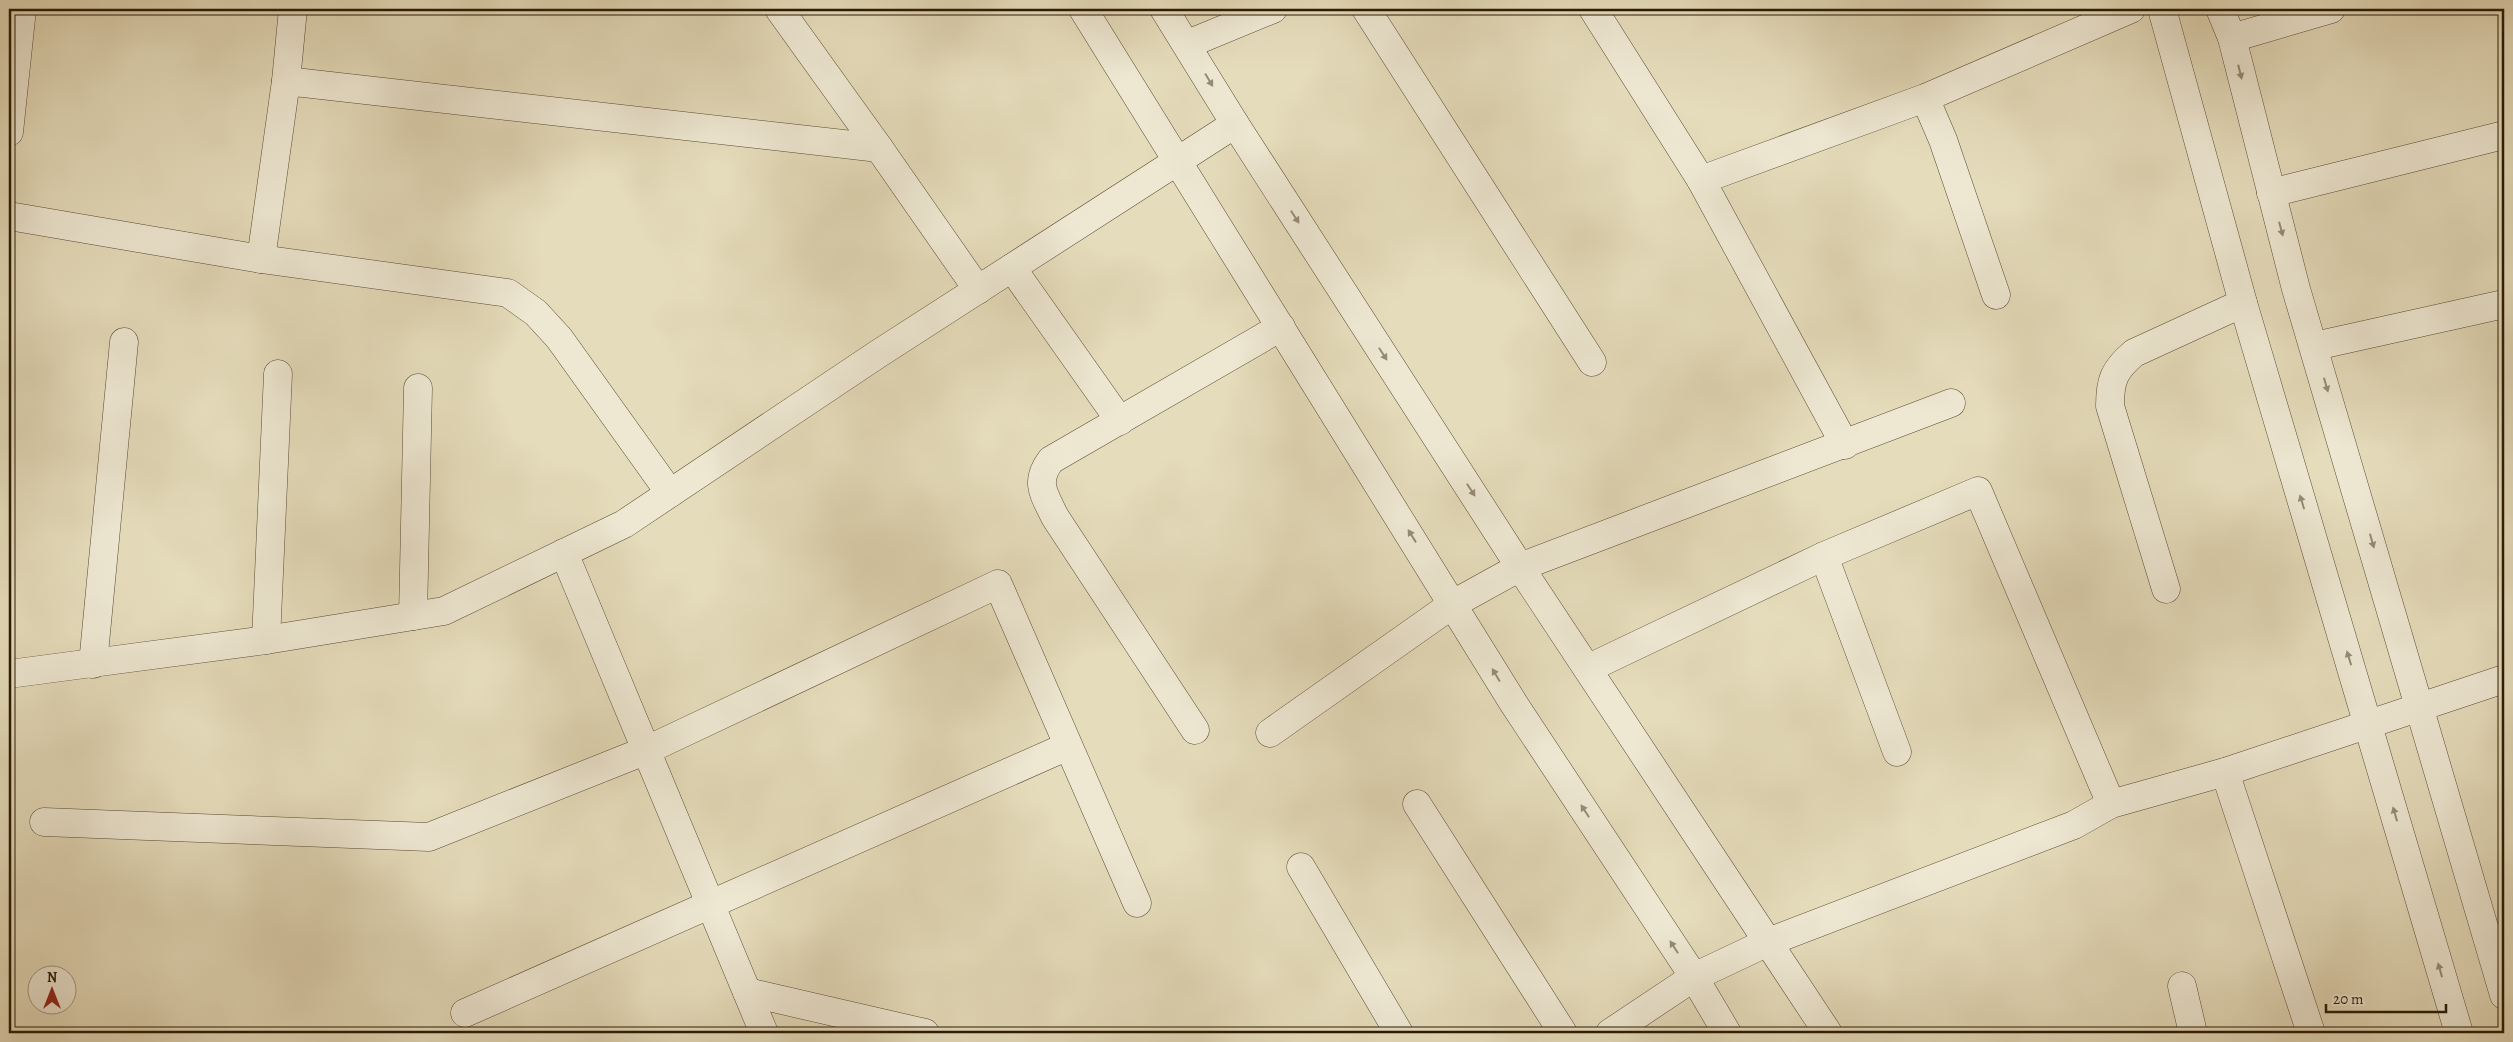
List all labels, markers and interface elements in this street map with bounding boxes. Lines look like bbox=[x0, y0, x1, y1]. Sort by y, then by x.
one-way arrow bbox=[2236, 64, 2244, 79]
one-way arrow bbox=[1204, 73, 1213, 86]
one-way arrow bbox=[1290, 211, 1300, 224]
one-way arrow bbox=[2277, 222, 2285, 237]
one-way arrow bbox=[1378, 347, 1388, 361]
one-way arrow bbox=[2323, 378, 2331, 393]
one-way arrow bbox=[1466, 484, 1476, 497]
one-way arrow bbox=[2298, 494, 2306, 509]
one-way arrow bbox=[1407, 530, 1416, 543]
one-way arrow bbox=[2368, 534, 2376, 549]
one-way arrow bbox=[2344, 650, 2352, 665]
one-way arrow bbox=[1492, 668, 1501, 681]
one-way arrow bbox=[1580, 804, 1589, 818]
one-way arrow bbox=[2390, 806, 2398, 821]
one-way arrow bbox=[1669, 940, 1679, 954]
one-way arrow bbox=[2436, 962, 2444, 977]
north arrow bbox=[28, 964, 78, 1014]
text: N bbox=[47, 968, 57, 987]
scale bar bbox=[2326, 982, 2446, 1014]
text: 20 m bbox=[2333, 989, 2364, 1009]

